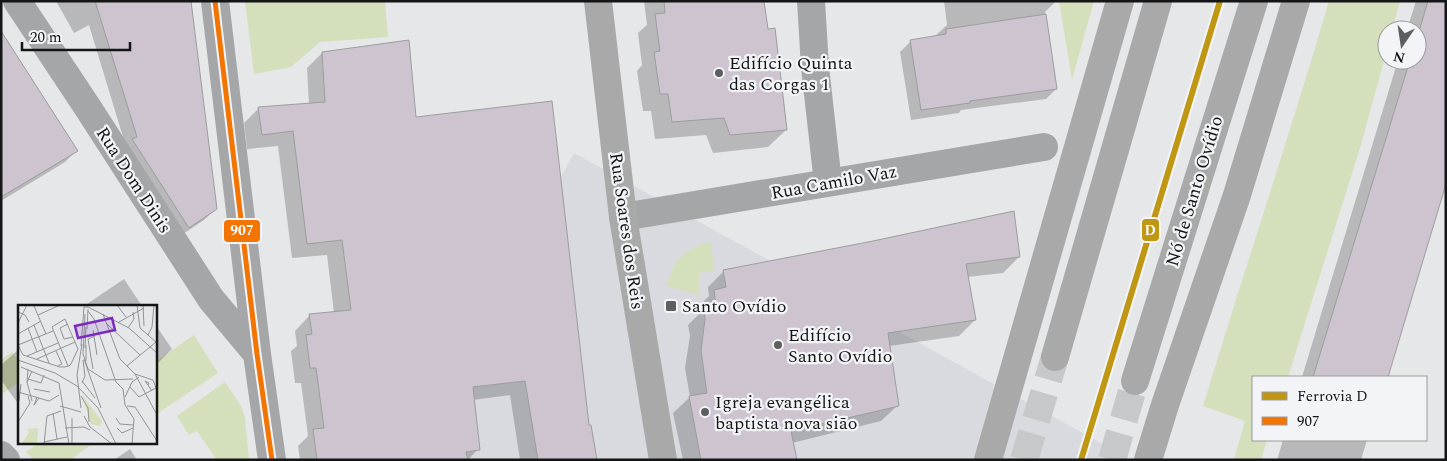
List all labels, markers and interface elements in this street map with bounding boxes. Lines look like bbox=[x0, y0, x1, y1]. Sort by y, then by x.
scale bar bbox=[22, 20, 130, 52]
north arrow bbox=[1377, 20, 1427, 70]
text: 20 m bbox=[30, 26, 62, 49]
text: N bbox=[1391, 46, 1407, 69]
place label: Edifício Quinta das Corgas 1 bbox=[729, 50, 853, 98]
marker: Edifício Quinta das Corgas 1 bbox=[713, 67, 725, 79]
street label: Nó de Santo Ovídio bbox=[1159, 112, 1230, 270]
street label: Rua Dom Dinis bbox=[89, 122, 178, 239]
street label: Rua Soares dos Reis bbox=[602, 151, 651, 311]
street label: Rua Camilo Vaz bbox=[769, 158, 899, 207]
line badge: D bbox=[1141, 218, 1160, 242]
line badge: 907 bbox=[223, 219, 261, 243]
text: 907 bbox=[230, 220, 254, 241]
text: D bbox=[1144, 220, 1156, 241]
place label: Santo Ovídio bbox=[682, 293, 786, 320]
marker: Santo Ovídio bbox=[664, 299, 678, 313]
inset map bbox=[18, 305, 156, 444]
place label: Edifício Santo Ovídio bbox=[788, 322, 892, 370]
marker: Edifício Santo Ovídio bbox=[772, 339, 784, 351]
legend bbox=[1252, 376, 1427, 441]
text: Ferrovia D bbox=[1297, 385, 1368, 408]
place label: Igreja evangélica baptista nova sião bbox=[715, 389, 858, 437]
marker: Igreja evangélica baptista nova sião bbox=[699, 406, 711, 418]
text: 907 bbox=[1297, 410, 1320, 433]

